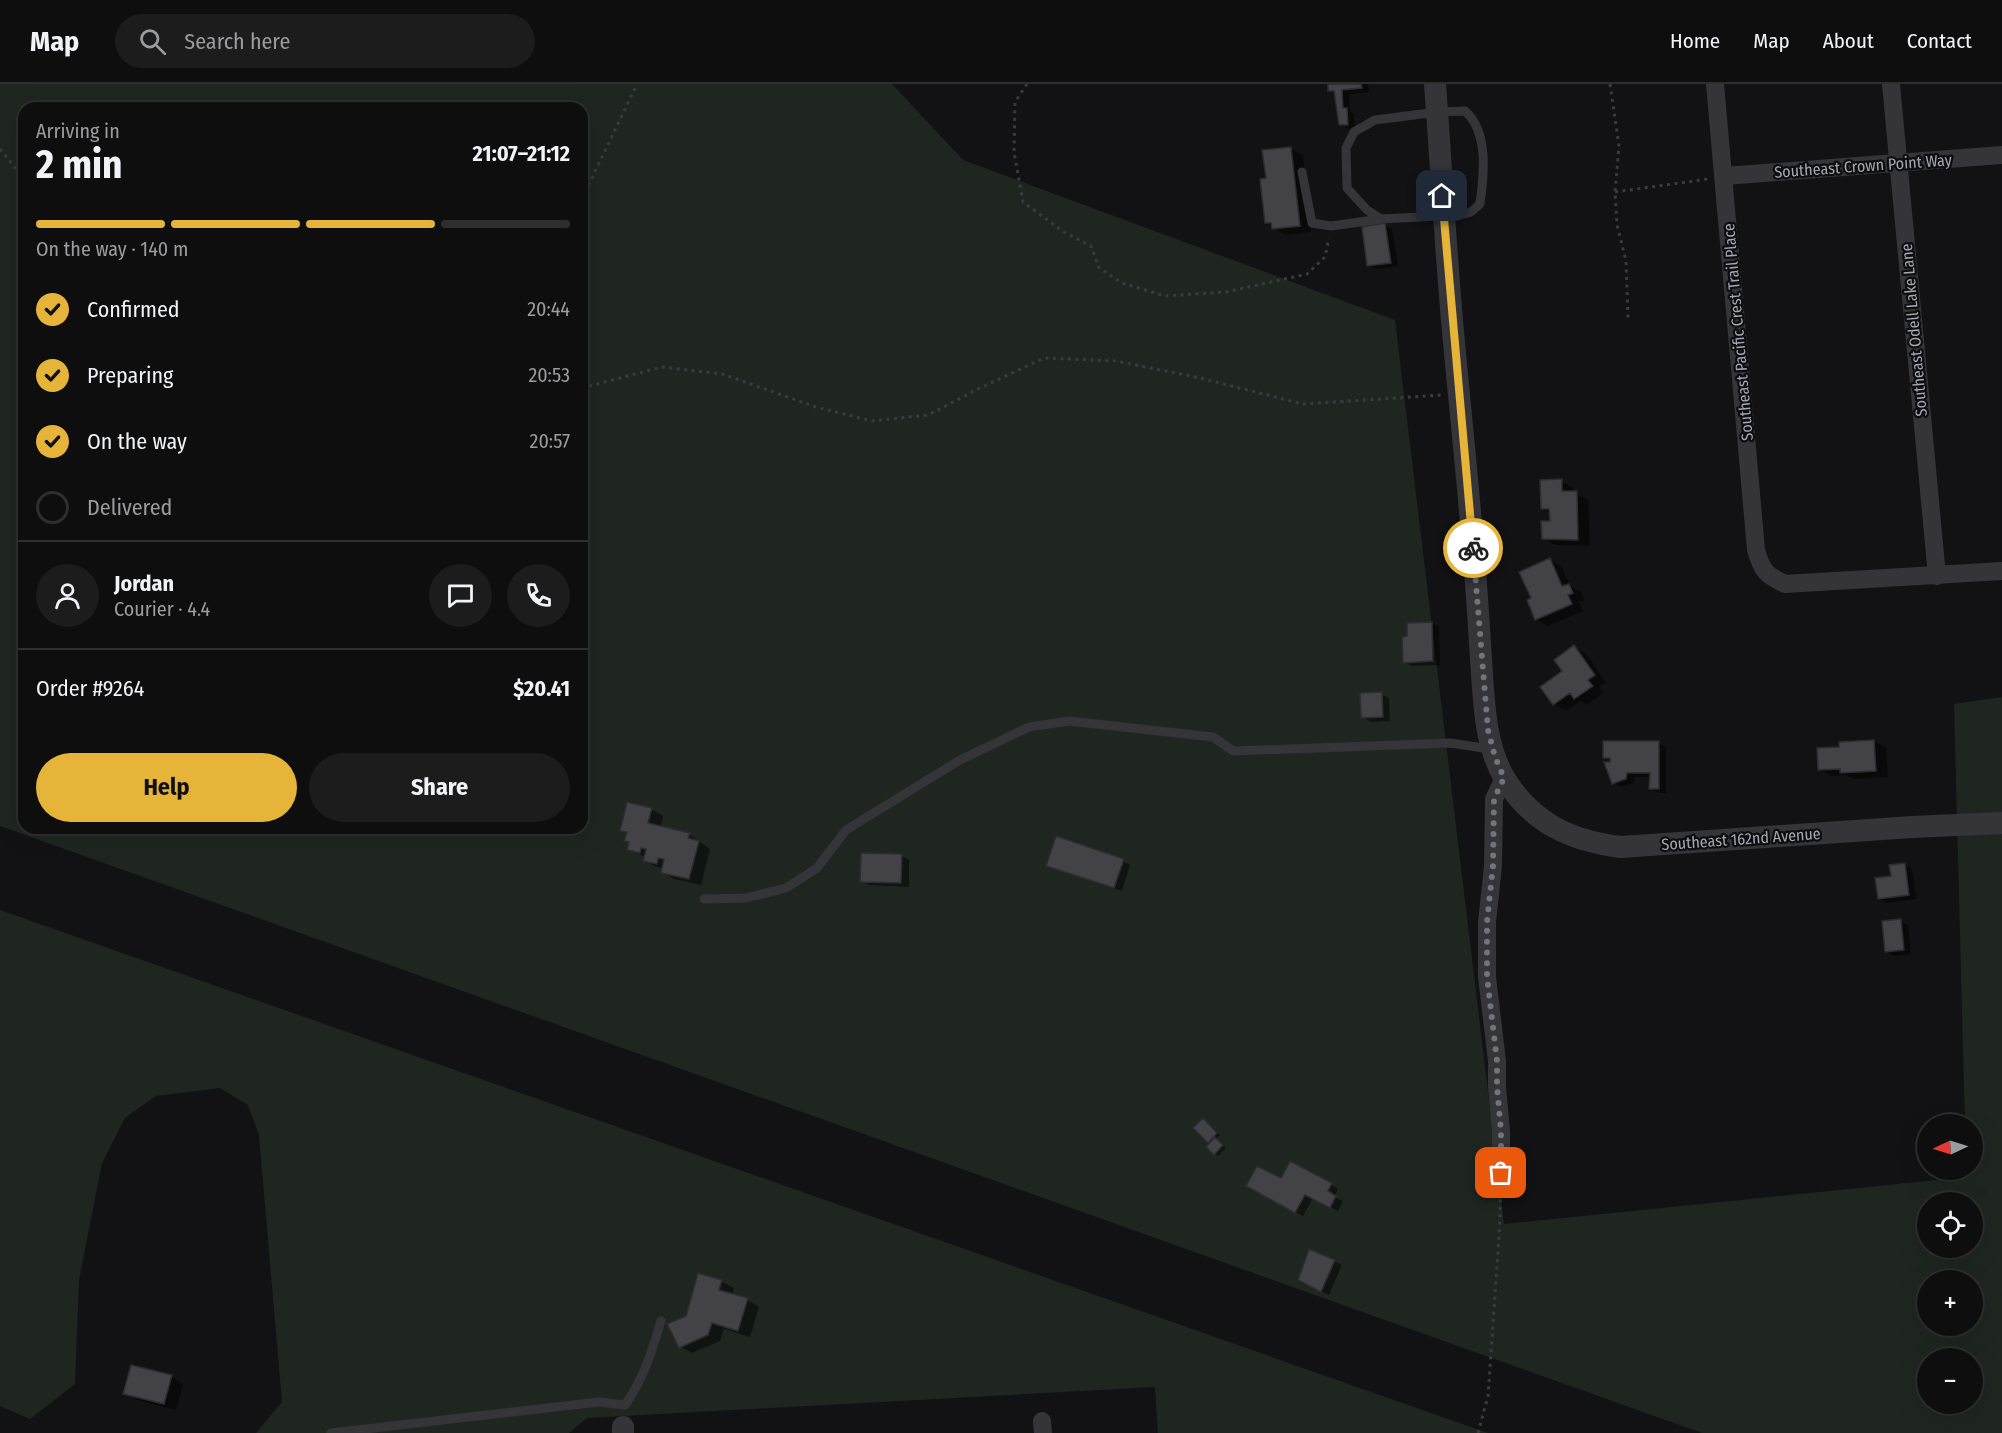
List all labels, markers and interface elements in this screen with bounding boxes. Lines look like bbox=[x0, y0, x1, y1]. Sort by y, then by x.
search box bbox=[115, 14, 535, 68]
text: Map bbox=[30, 25, 79, 58]
icon: search bbox=[136, 25, 169, 58]
text: Search here bbox=[184, 28, 290, 55]
text: Home bbox=[1670, 28, 1720, 54]
text: Map bbox=[1753, 28, 1790, 54]
text: About bbox=[1823, 28, 1874, 54]
text: Contact bbox=[1907, 28, 1972, 54]
text: Arriving in bbox=[36, 119, 120, 143]
text: 21:07–21:12 bbox=[473, 140, 570, 167]
text: 2 min bbox=[36, 142, 122, 188]
street label: Southeast Crown Point Way bbox=[1774, 150, 1953, 182]
pin bbox=[1416, 170, 1467, 221]
icon: home bbox=[1425, 179, 1458, 212]
street label: Southeast Pacific Crest Trail Place bbox=[1719, 222, 1757, 442]
text: On the way · 140 m bbox=[36, 237, 188, 261]
street label: Southeast Odell Lake Lane bbox=[1897, 243, 1931, 417]
icon: check bbox=[36, 293, 69, 326]
text: Confirmed bbox=[87, 296, 180, 323]
text: 20:44 bbox=[527, 297, 570, 321]
icon: check bbox=[36, 359, 69, 392]
text: Preparing bbox=[87, 362, 173, 389]
text: 20:53 bbox=[528, 363, 570, 387]
icon: check bbox=[36, 425, 69, 458]
text: On the way bbox=[87, 428, 187, 455]
text: 20:57 bbox=[530, 429, 570, 453]
text: Delivered bbox=[87, 494, 172, 521]
courier bbox=[1443, 518, 1503, 578]
icon: bike bbox=[1457, 532, 1490, 565]
button: person bbox=[36, 564, 99, 627]
button: chat bbox=[429, 564, 492, 627]
button: phone bbox=[507, 564, 570, 627]
text: Jordan bbox=[114, 570, 174, 597]
text: Courier · 4.4 bbox=[114, 597, 210, 621]
text: Order #9264 bbox=[36, 675, 144, 702]
text: $20.41 bbox=[513, 675, 570, 702]
button: Help bbox=[36, 753, 297, 822]
button: Share bbox=[309, 753, 570, 822]
street label: Southeast 162nd Avenue bbox=[1661, 824, 1821, 854]
north arrow bbox=[1917, 1114, 1983, 1180]
map controls bbox=[1917, 1114, 1983, 1414]
pin bbox=[1475, 1147, 1526, 1198]
icon: bag bbox=[1484, 1156, 1517, 1189]
button: locate bbox=[1917, 1192, 1983, 1258]
button: + bbox=[1917, 1270, 1983, 1336]
button: − bbox=[1917, 1348, 1983, 1414]

